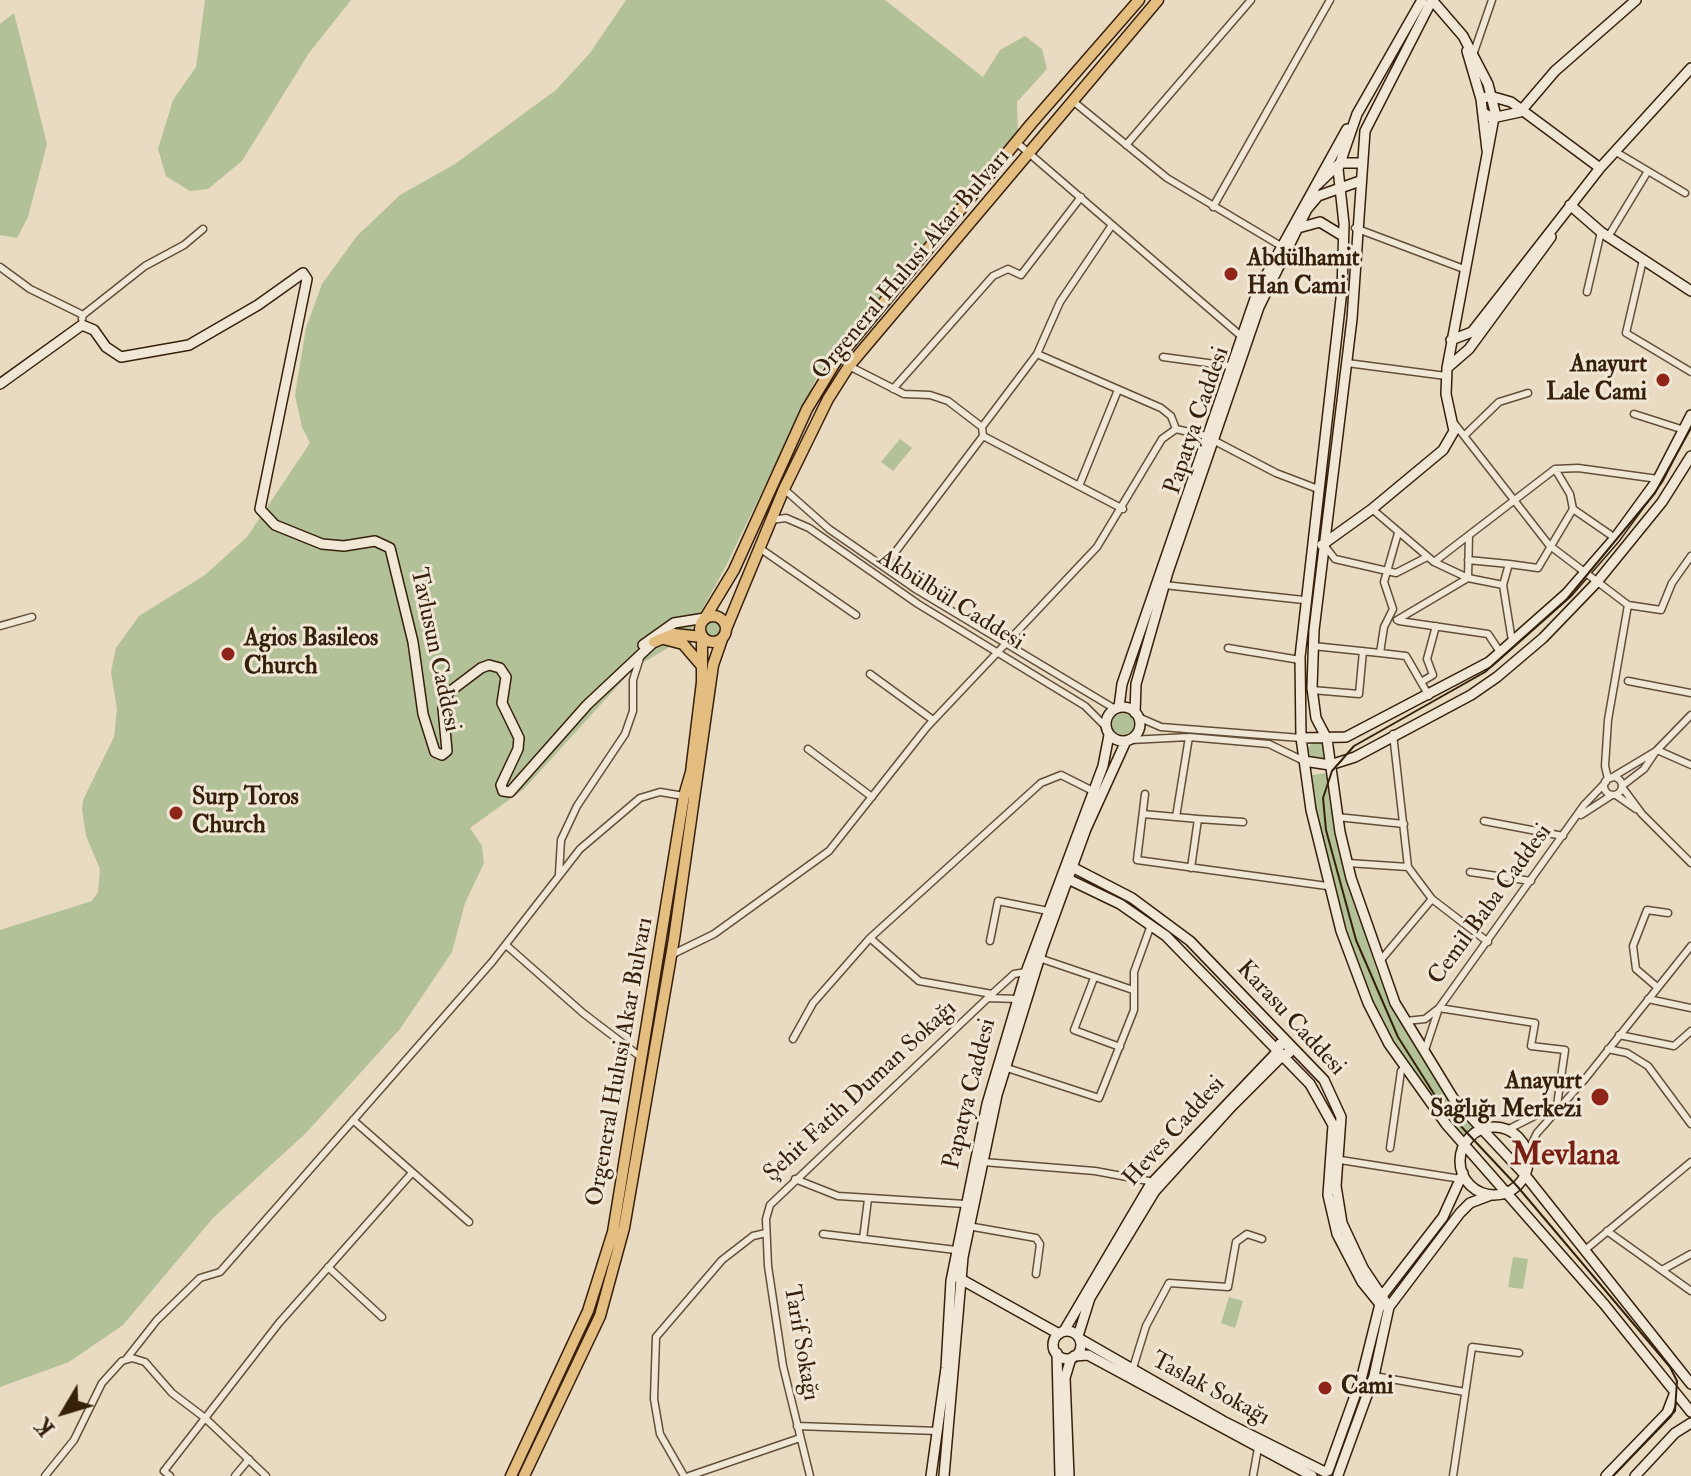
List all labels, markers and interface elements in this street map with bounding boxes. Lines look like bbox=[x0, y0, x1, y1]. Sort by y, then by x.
street label: Orgeneral Hulusi Akar Bulvarı bbox=[807, 144, 1017, 386]
place label: Abdülhamit Han Cami bbox=[1247, 246, 1360, 302]
marker: Abdülhamit Han Cami bbox=[1222, 265, 1240, 283]
street label: Papatya Caddesi bbox=[1159, 343, 1237, 499]
place label: Anayurt Lale Cami bbox=[1546, 352, 1647, 408]
marker: Anayurt Lale Cami bbox=[1654, 371, 1672, 389]
street label: Akbülbül Caddesi bbox=[871, 544, 1029, 658]
street label: Tavlusun Caddesi bbox=[403, 565, 465, 735]
place label: Agios Basileos Church bbox=[244, 626, 378, 682]
marker: Agios Basileos Church bbox=[219, 645, 237, 663]
place label: Surp Toros Church bbox=[192, 785, 299, 841]
marker: Surp Toros Church bbox=[167, 804, 185, 822]
street label: Cemil Baba Caddesi bbox=[1423, 819, 1559, 991]
street label: Orgeneral Hulusi Akar Bulvarı bbox=[581, 915, 661, 1209]
street label: Karasu Caddesi bbox=[1229, 956, 1351, 1082]
street label: Şehit Fatih Duman Sokağı bbox=[759, 995, 963, 1189]
street label: Papatya Caddesi bbox=[938, 1016, 1004, 1172]
place label: Anayurt Sağlığı Merkezi bbox=[1430, 1069, 1582, 1125]
street label: Heves Caddesi bbox=[1118, 1071, 1232, 1193]
marker: Anayurt Sağlığı Merkezi bbox=[1589, 1086, 1611, 1108]
district label: Mevlana bbox=[1511, 1138, 1619, 1176]
street label: Tarif Sokağı bbox=[776, 1283, 824, 1403]
street label: Taslak Sokağı bbox=[1146, 1347, 1274, 1433]
north arrow bbox=[24, 1372, 104, 1452]
place label: Cami bbox=[1341, 1374, 1393, 1402]
marker: Cami bbox=[1316, 1379, 1334, 1397]
text: K bbox=[29, 1412, 61, 1441]

